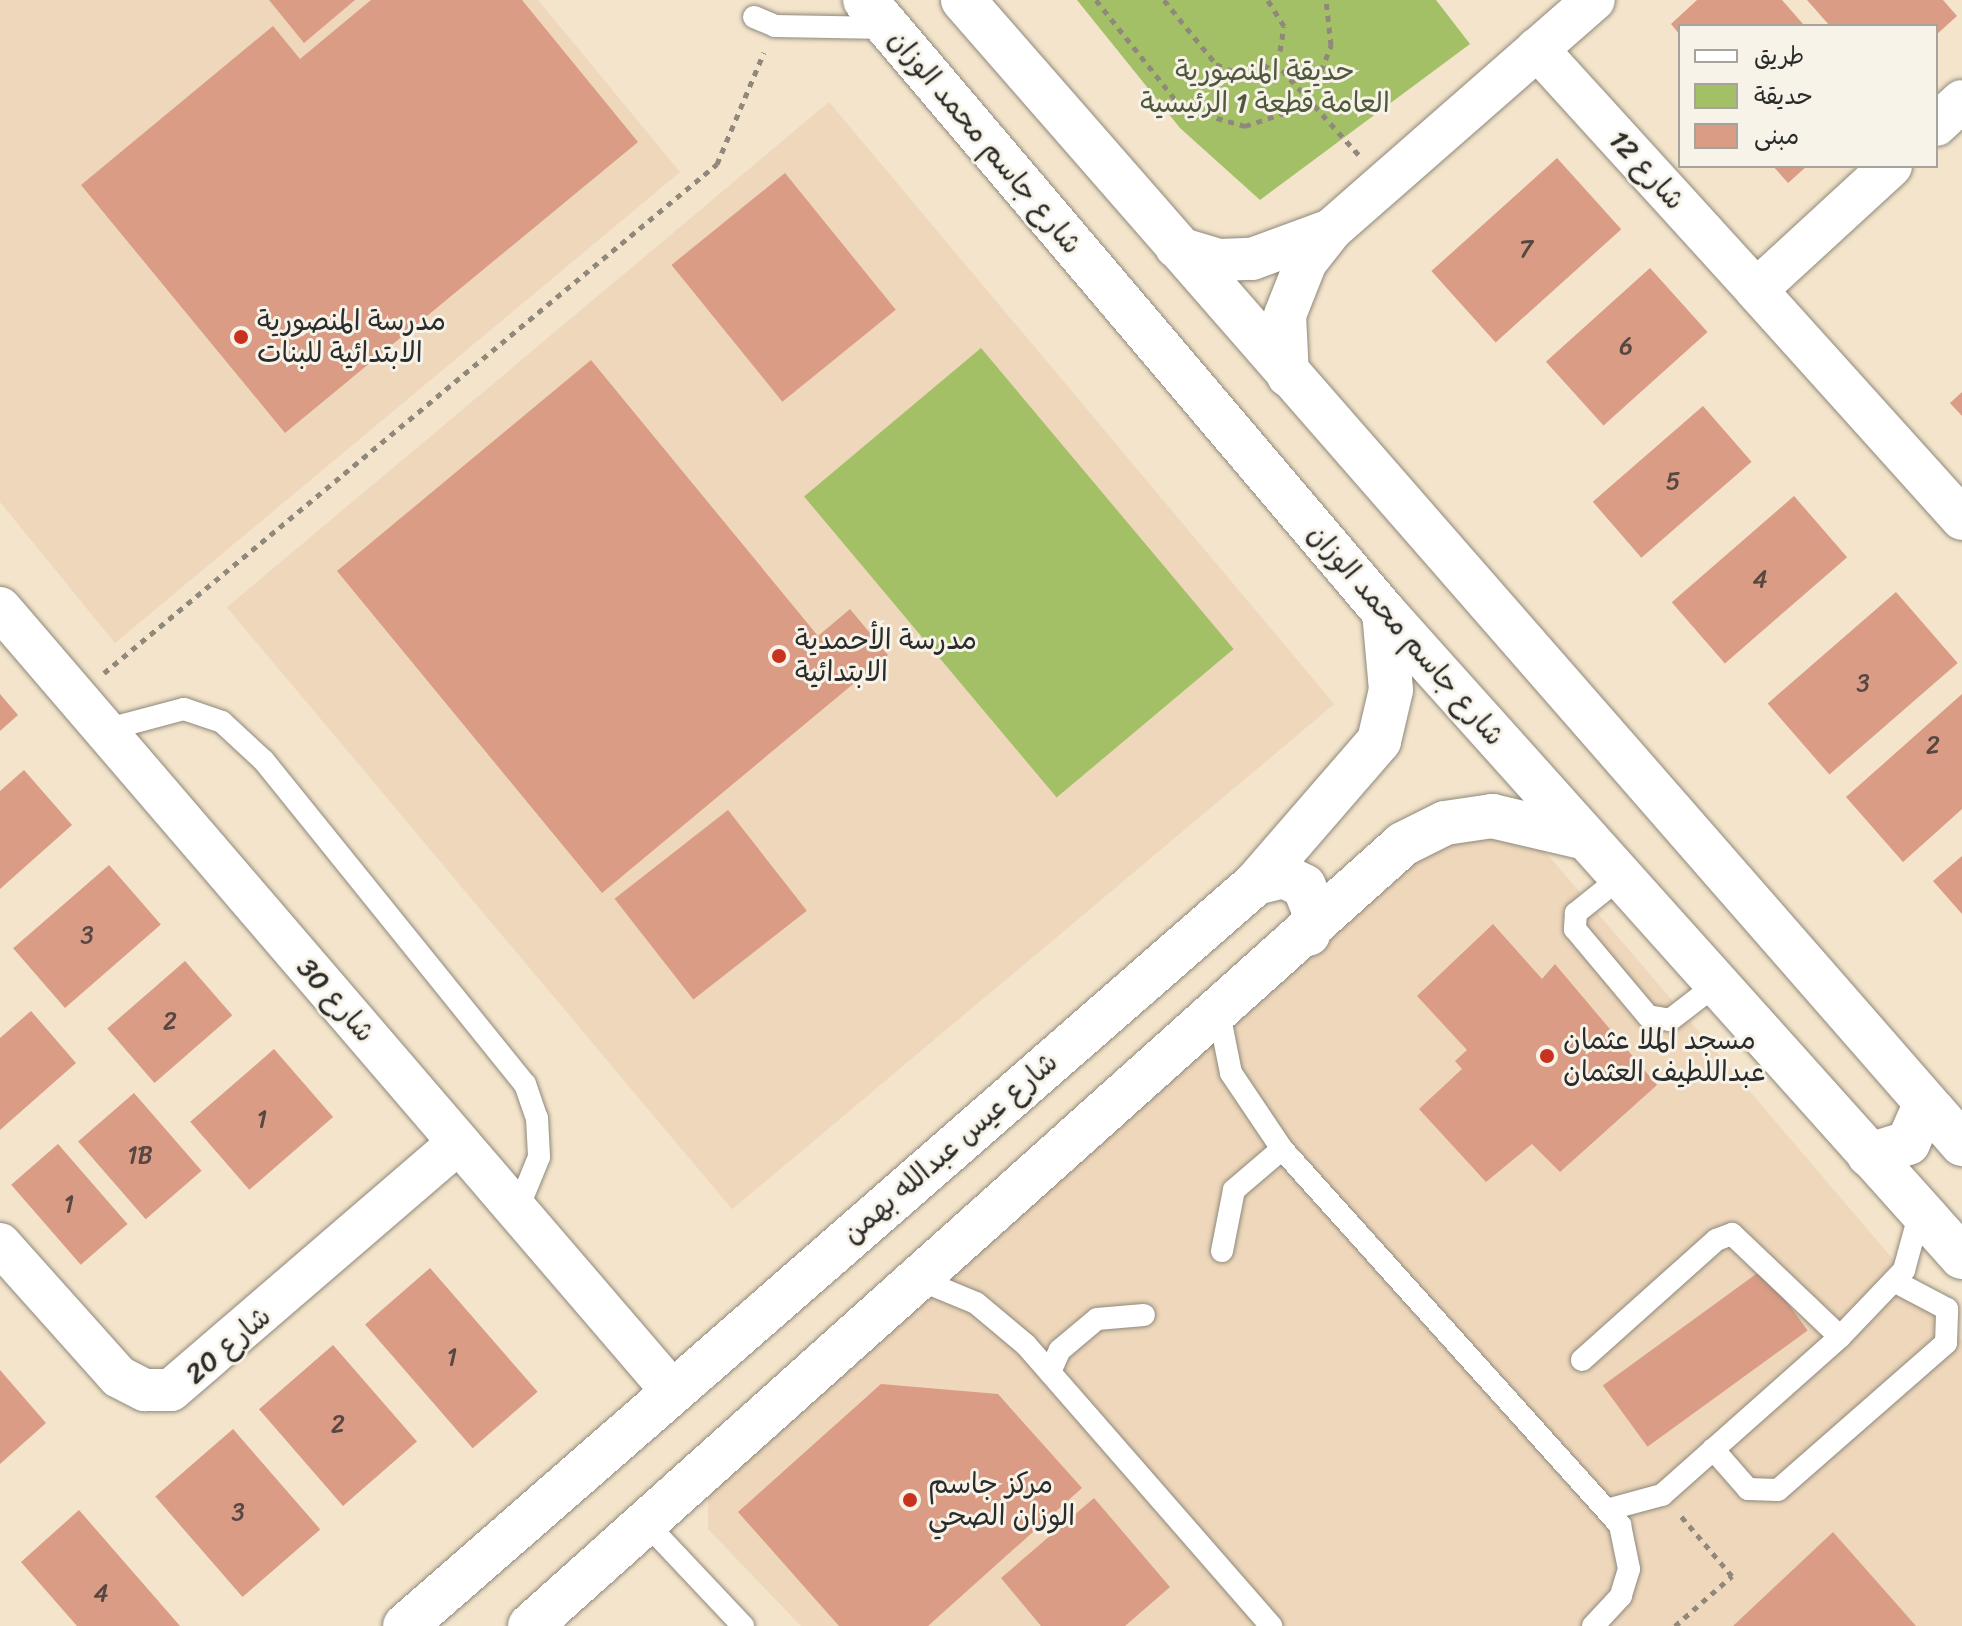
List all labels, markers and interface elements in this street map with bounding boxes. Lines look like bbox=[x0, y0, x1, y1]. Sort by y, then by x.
street label: شارع جاسم محمد الوزان bbox=[881, 23, 1089, 261]
legend bbox=[1678, 24, 1938, 168]
text: طريق bbox=[1754, 35, 1804, 77]
park label: حديقة المنصورية العامة قطعة 1 الرئيسية bbox=[1140, 54, 1390, 120]
text: حديقة bbox=[1754, 75, 1813, 117]
text: مبنى bbox=[1754, 115, 1799, 157]
street label: شارع 12 bbox=[1602, 123, 1692, 217]
house number: 7 bbox=[1519, 236, 1533, 264]
place label: مدرسة المنصورية الابتدائية للبنات bbox=[257, 304, 446, 370]
marker: مدرسة المنصورية الابتدائية للبنات bbox=[232, 328, 250, 346]
house number: 6 bbox=[1619, 333, 1633, 361]
house number: 5 bbox=[1666, 468, 1680, 496]
street label: شارع جاسم محمد الوزان bbox=[1301, 517, 1511, 753]
house number: 4 bbox=[1753, 566, 1767, 594]
place label: مدرسة الأحمدية الابتدائية bbox=[795, 623, 977, 689]
marker: مدرسة الأحمدية الابتدائية bbox=[770, 647, 788, 665]
house number: 3 bbox=[1856, 670, 1870, 698]
house number: 2 bbox=[1926, 732, 1940, 760]
house number: 3 bbox=[80, 922, 94, 950]
street label: شارع 30 bbox=[290, 951, 382, 1049]
house number: 2 bbox=[163, 1008, 177, 1036]
place label: مسجد الملا عثمان عبداللطيف العثمان bbox=[1563, 1023, 1765, 1089]
street label: شارع عيس عبدالله بهمن bbox=[835, 1045, 1065, 1251]
marker: مسجد الملا عثمان عبداللطيف العثمان bbox=[1538, 1047, 1556, 1065]
house number: 1 bbox=[257, 1106, 267, 1134]
house number: 1B bbox=[127, 1142, 153, 1170]
house number: 1 bbox=[64, 1191, 74, 1219]
street label: شارع 20 bbox=[178, 1299, 278, 1391]
house number: 1 bbox=[447, 1344, 457, 1372]
house number: 2 bbox=[331, 1411, 345, 1439]
place label: مركز جاسم الوزان الصحي bbox=[928, 1467, 1075, 1533]
marker: مركز جاسم الوزان الصحي bbox=[899, 1489, 921, 1511]
house number: 3 bbox=[231, 1499, 245, 1527]
house number: 4 bbox=[94, 1580, 108, 1608]

